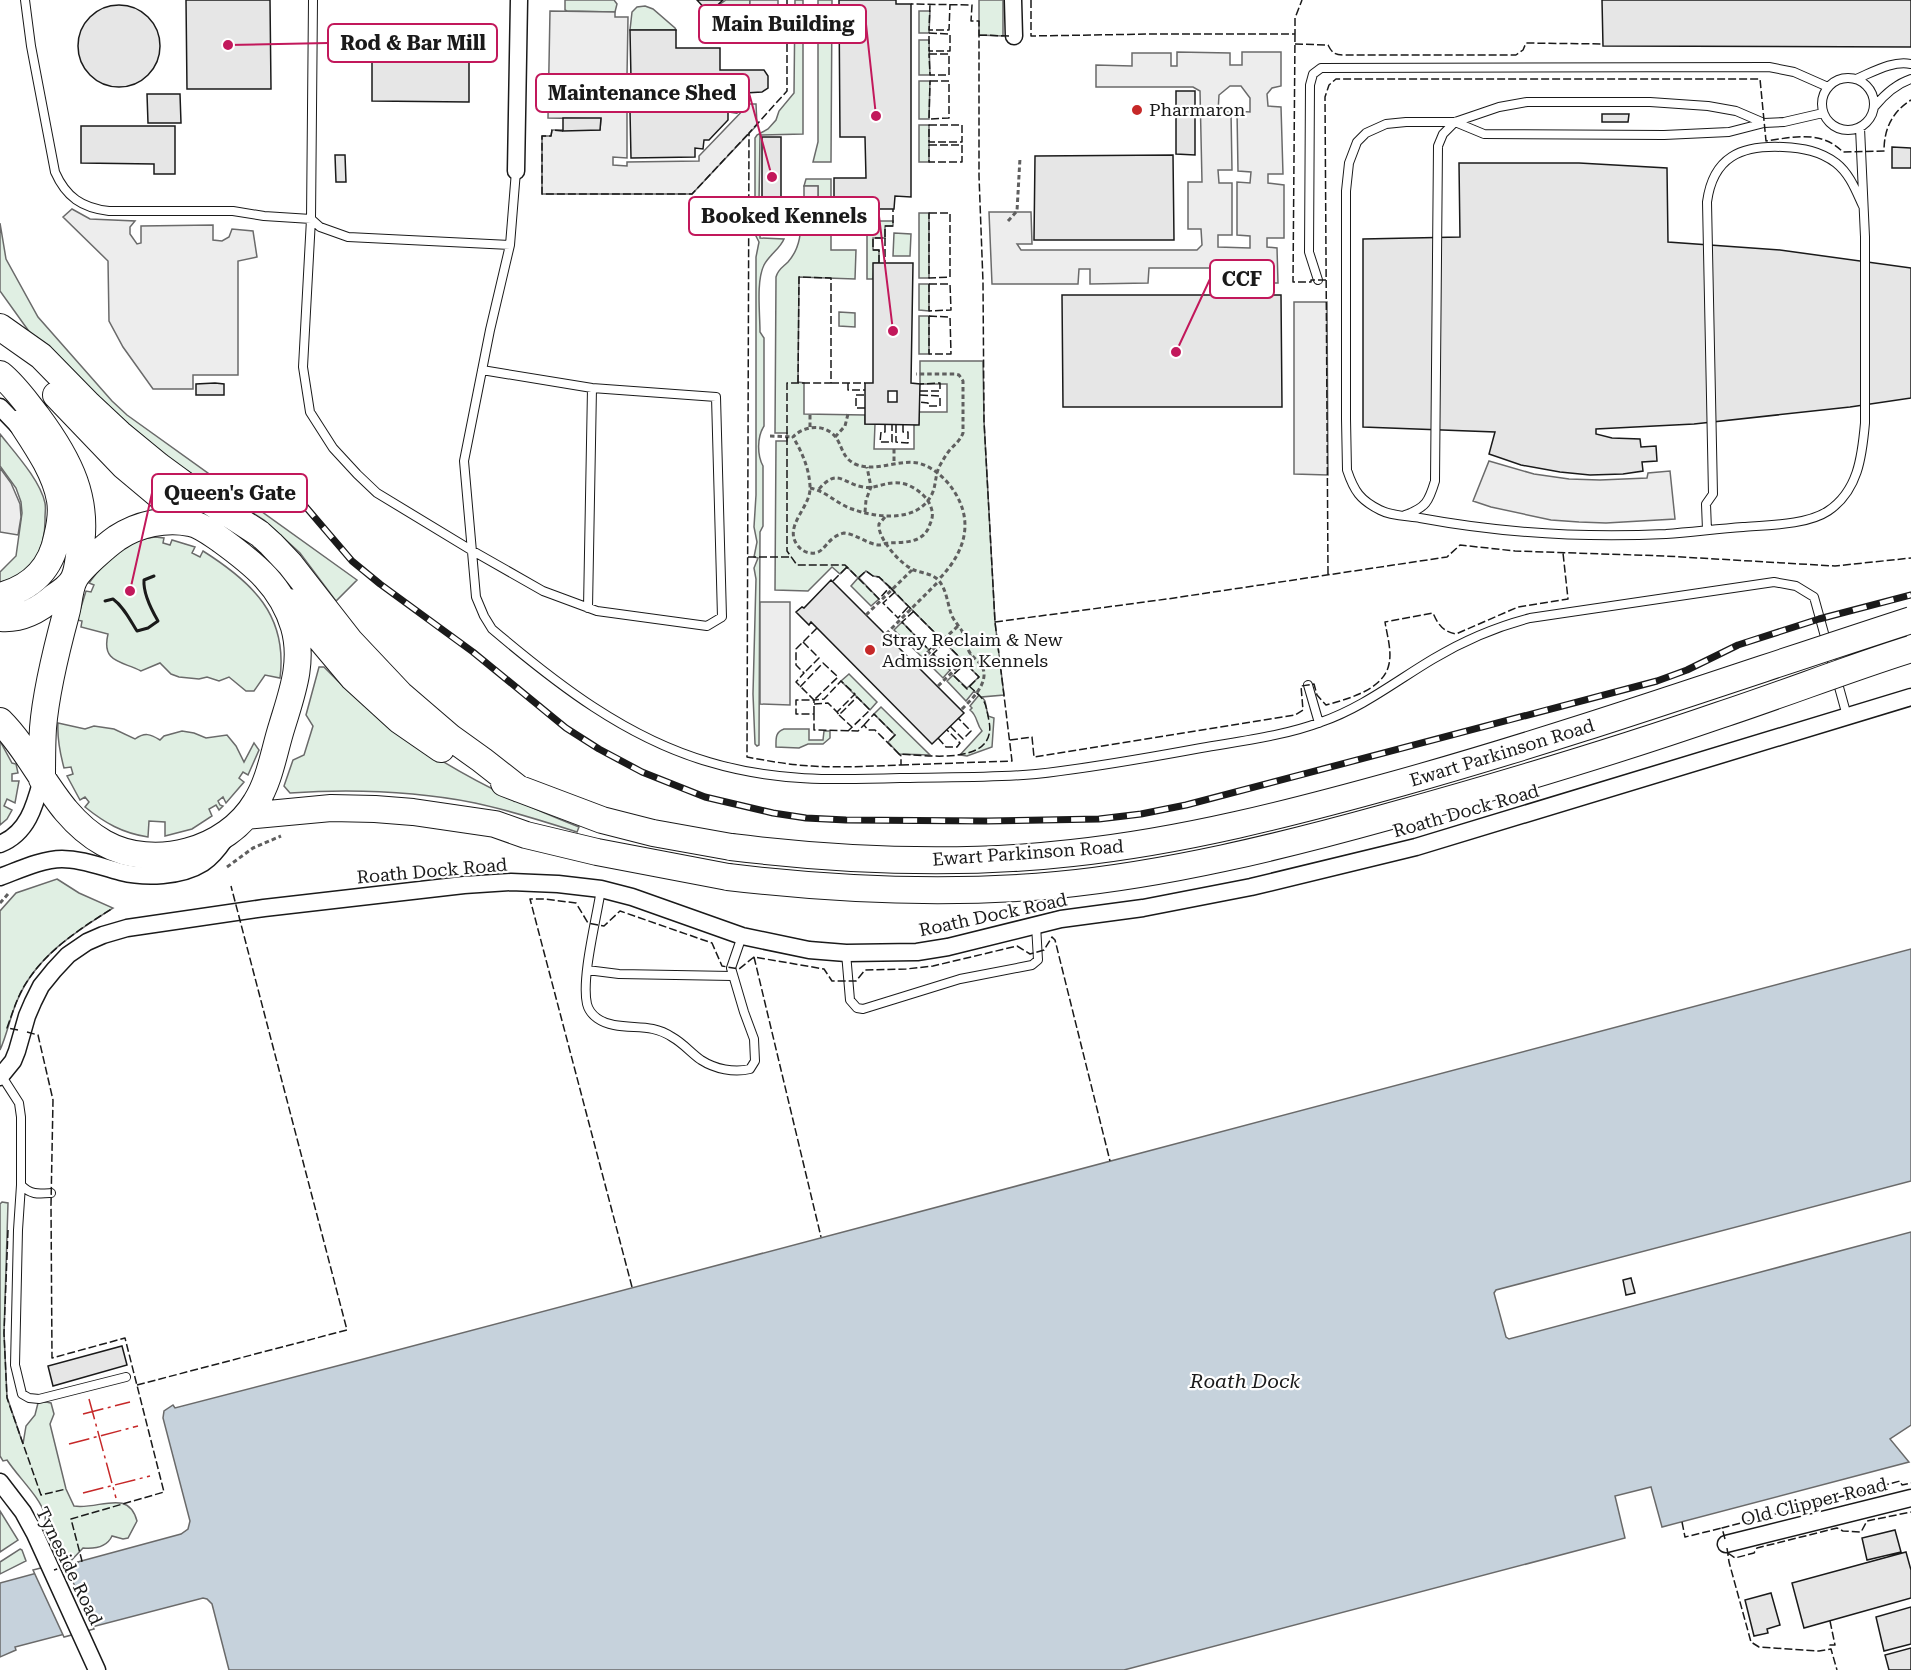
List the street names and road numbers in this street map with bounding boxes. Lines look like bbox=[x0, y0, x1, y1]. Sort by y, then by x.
street label: Ewart Parkinson Road bbox=[1407, 714, 1597, 791]
street label: Roath Dock Road bbox=[1390, 780, 1542, 841]
street label: Ewart Parkinson Road bbox=[932, 835, 1125, 870]
street label: Roath Dock Road bbox=[356, 853, 508, 888]
street label: Roath Dock Road bbox=[917, 888, 1069, 940]
street label: Old Clipper Road bbox=[1739, 1473, 1890, 1530]
street label: Tyneside Road bbox=[32, 1503, 107, 1629]

